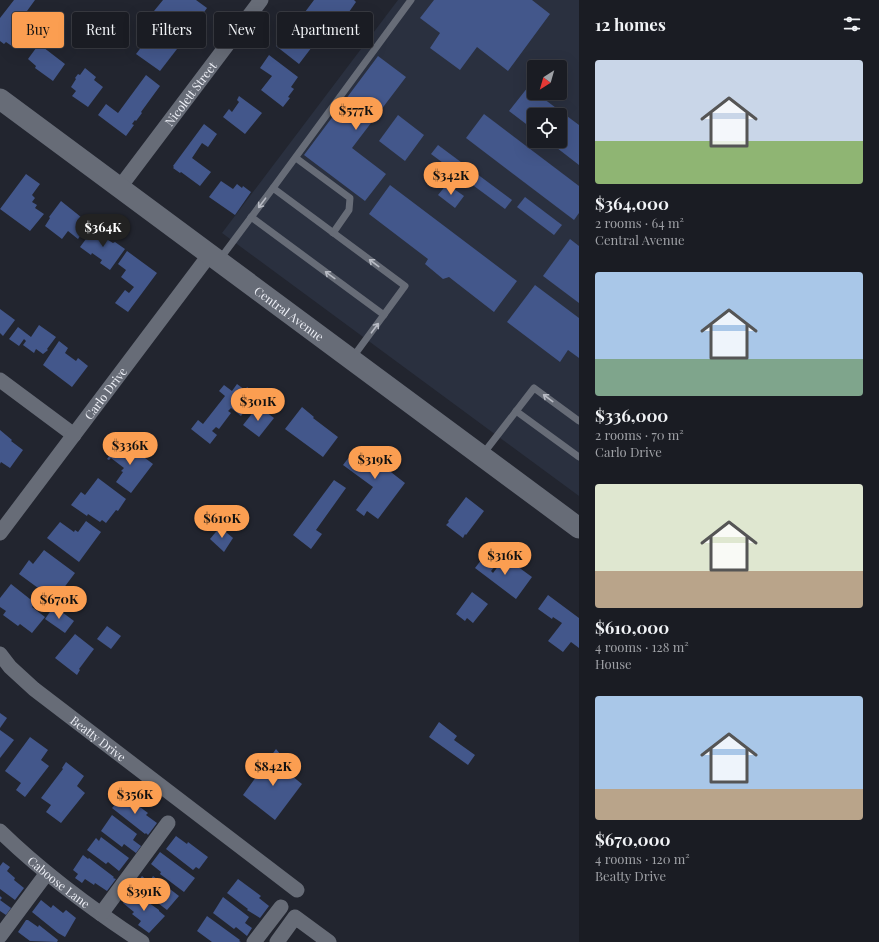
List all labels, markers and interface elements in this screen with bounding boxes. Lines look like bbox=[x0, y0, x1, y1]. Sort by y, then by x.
chip: Buy bbox=[12, 12, 64, 48]
chip: Rent bbox=[72, 12, 129, 48]
chip: Filters bbox=[137, 12, 206, 48]
chip: New bbox=[214, 12, 269, 48]
chip: Apartment bbox=[277, 12, 373, 48]
text: 12 homes bbox=[595, 13, 666, 35]
icon: filters bbox=[841, 13, 863, 35]
street label: Nicolett Street bbox=[161, 58, 220, 129]
north arrow bbox=[527, 60, 567, 100]
map controls bbox=[527, 60, 567, 148]
icon: home bbox=[693, 86, 765, 158]
pin: $577K bbox=[328, 97, 384, 131]
text: $577K bbox=[339, 101, 373, 118]
button: locate bbox=[527, 108, 567, 148]
pin: $342K bbox=[423, 162, 479, 196]
text: $342K bbox=[433, 166, 469, 183]
text: $364,000 bbox=[595, 192, 669, 214]
one-way arrow bbox=[258, 197, 266, 208]
pin: $364K bbox=[75, 214, 131, 248]
text: 2 rooms · 64 m² bbox=[595, 214, 684, 231]
text: $364K bbox=[84, 218, 122, 235]
text: Central Avenue bbox=[595, 231, 685, 248]
one-way arrow bbox=[369, 259, 380, 267]
one-way arrow bbox=[325, 271, 336, 280]
street label: Central Avenue bbox=[251, 282, 327, 344]
icon: home bbox=[693, 298, 765, 370]
one-way arrow bbox=[370, 322, 379, 333]
street label: Carlo Drive bbox=[80, 364, 130, 423]
pin: $301K bbox=[230, 388, 286, 422]
text: $301K bbox=[240, 392, 276, 409]
one-way arrow bbox=[542, 394, 553, 402]
text: $336,000 bbox=[595, 404, 668, 426]
text: 2 rooms · 70 m² bbox=[595, 426, 684, 443]
pin: $336K bbox=[102, 432, 158, 466]
text: $336K bbox=[112, 436, 148, 453]
text: Carlo Drive bbox=[595, 443, 662, 460]
pin: $319K bbox=[347, 446, 403, 480]
text: $319K bbox=[357, 450, 393, 467]
pin: $610K bbox=[194, 505, 250, 539]
text: $610K bbox=[203, 509, 241, 526]
icon: home bbox=[693, 510, 765, 582]
pin: $316K bbox=[477, 542, 533, 576]
text: $316K bbox=[487, 546, 523, 563]
pin: $670K bbox=[31, 586, 87, 620]
text: $670K bbox=[40, 590, 78, 607]
text: $610,000 bbox=[595, 616, 669, 638]
text: 4 rooms · 128 m² bbox=[595, 638, 689, 655]
text: House bbox=[595, 655, 632, 672]
street label: Beatty Drive bbox=[67, 712, 129, 765]
icon: home bbox=[693, 722, 765, 794]
pin: $842K bbox=[245, 753, 301, 787]
text: $842K bbox=[254, 757, 292, 774]
pin: $356K bbox=[107, 781, 163, 815]
text: $356K bbox=[117, 785, 153, 802]
text: $670,000 bbox=[595, 828, 671, 850]
text: 4 rooms · 120 m² bbox=[595, 850, 690, 867]
street label: Caboose Lane bbox=[25, 852, 93, 911]
text: Beatty Drive bbox=[595, 867, 666, 884]
pin: $391K bbox=[116, 878, 172, 912]
text: $391K bbox=[126, 882, 162, 899]

